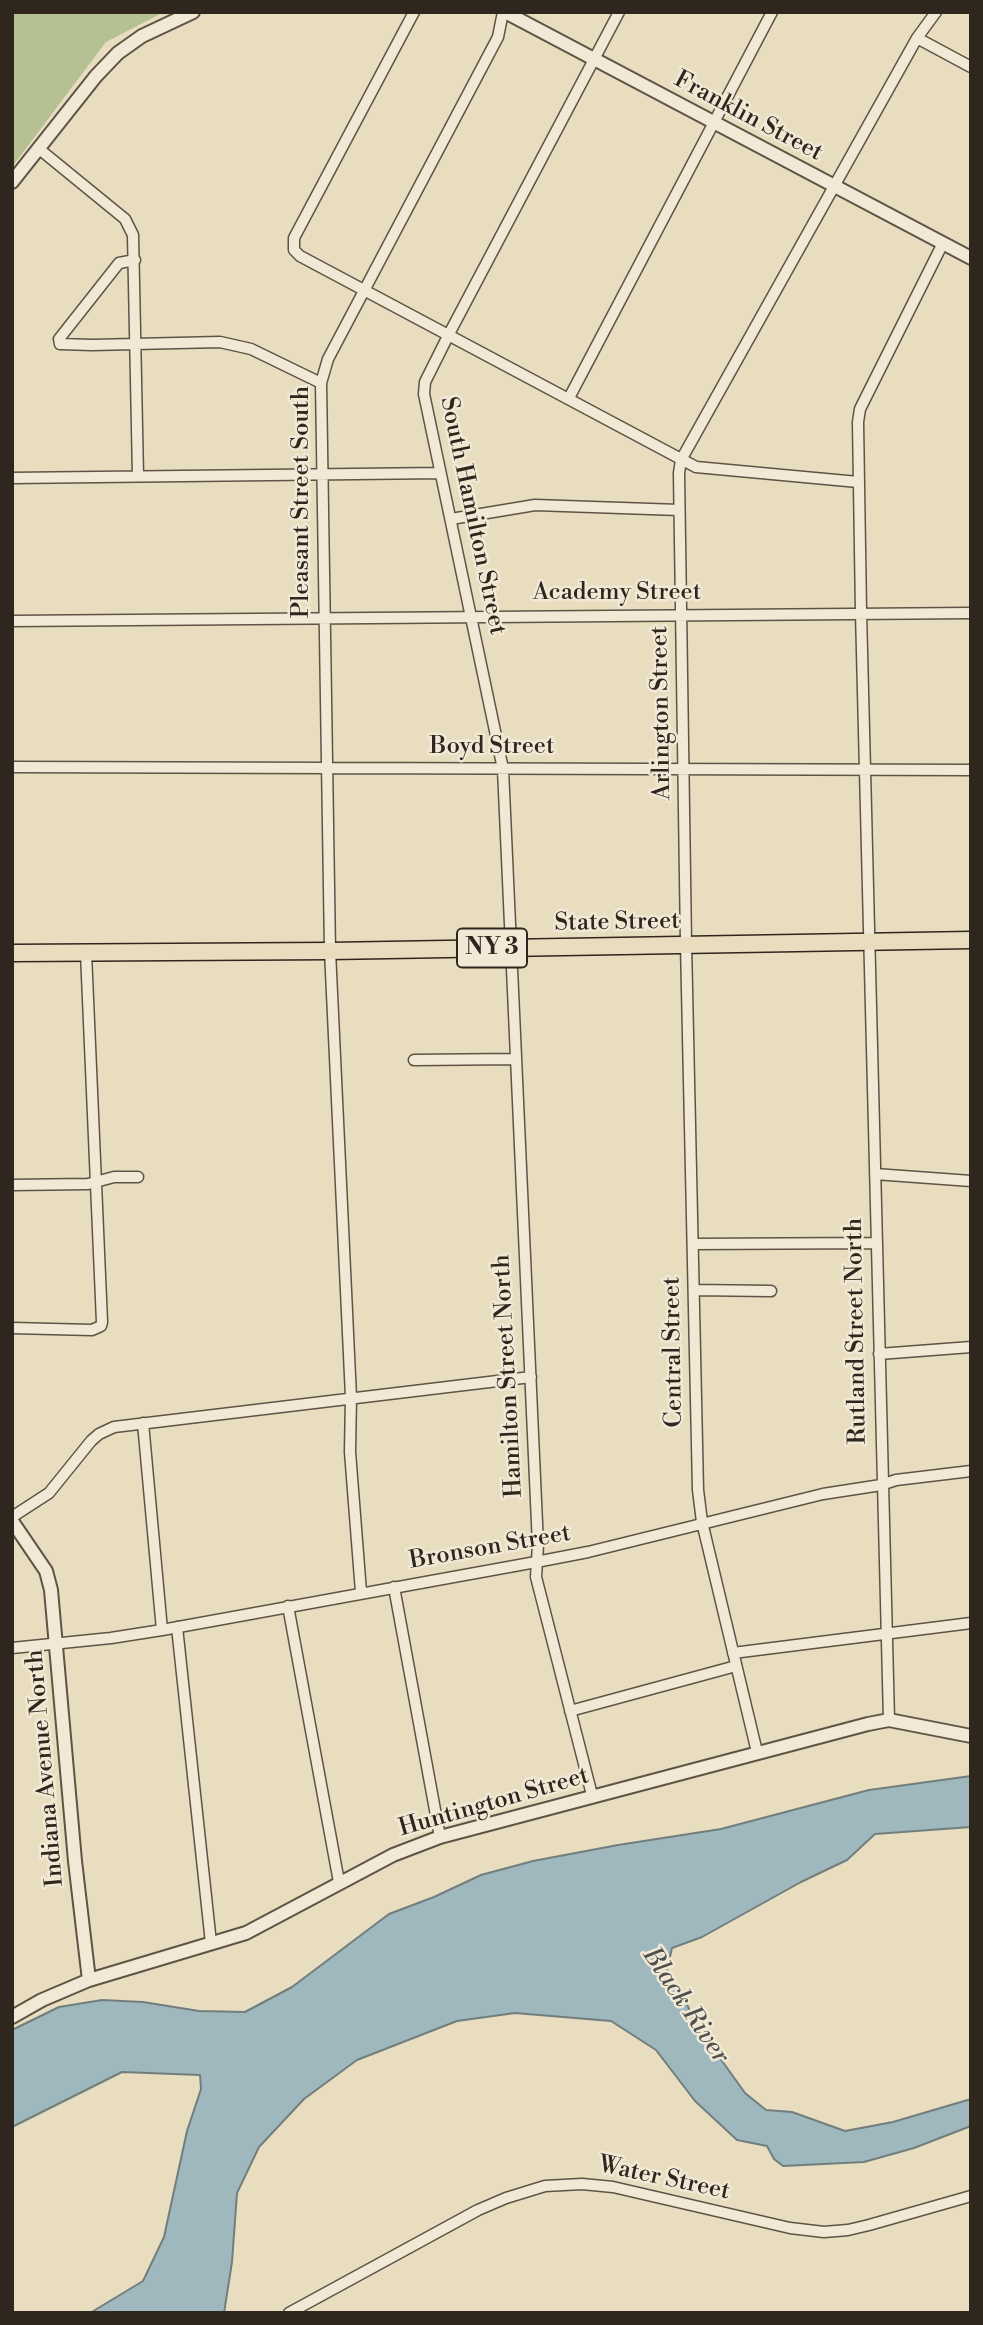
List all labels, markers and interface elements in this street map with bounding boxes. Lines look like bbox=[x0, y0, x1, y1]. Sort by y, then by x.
street label: Franklin Street bbox=[669, 66, 827, 168]
street label: Pleasant Street South bbox=[288, 386, 316, 618]
street label: South Hamilton Street bbox=[433, 394, 511, 638]
street label: Academy Street bbox=[533, 579, 701, 607]
street label: Arlington Street bbox=[646, 626, 678, 800]
street label: Boyd Street bbox=[430, 733, 554, 761]
street label: State Street bbox=[554, 908, 680, 938]
road number: NY 3 bbox=[457, 928, 527, 967]
street label: Rutland Street North bbox=[841, 1218, 873, 1444]
street label: Hamilton Street North bbox=[488, 1254, 530, 1498]
street label: Central Street bbox=[658, 1276, 690, 1428]
street label: Bronson Street bbox=[407, 1520, 573, 1576]
street label: Indiana Avenue North bbox=[21, 1648, 71, 1888]
street label: Huntington Street bbox=[396, 1762, 592, 1844]
water label: Black River bbox=[635, 1942, 735, 2070]
street label: Water Street bbox=[596, 2151, 732, 2207]

